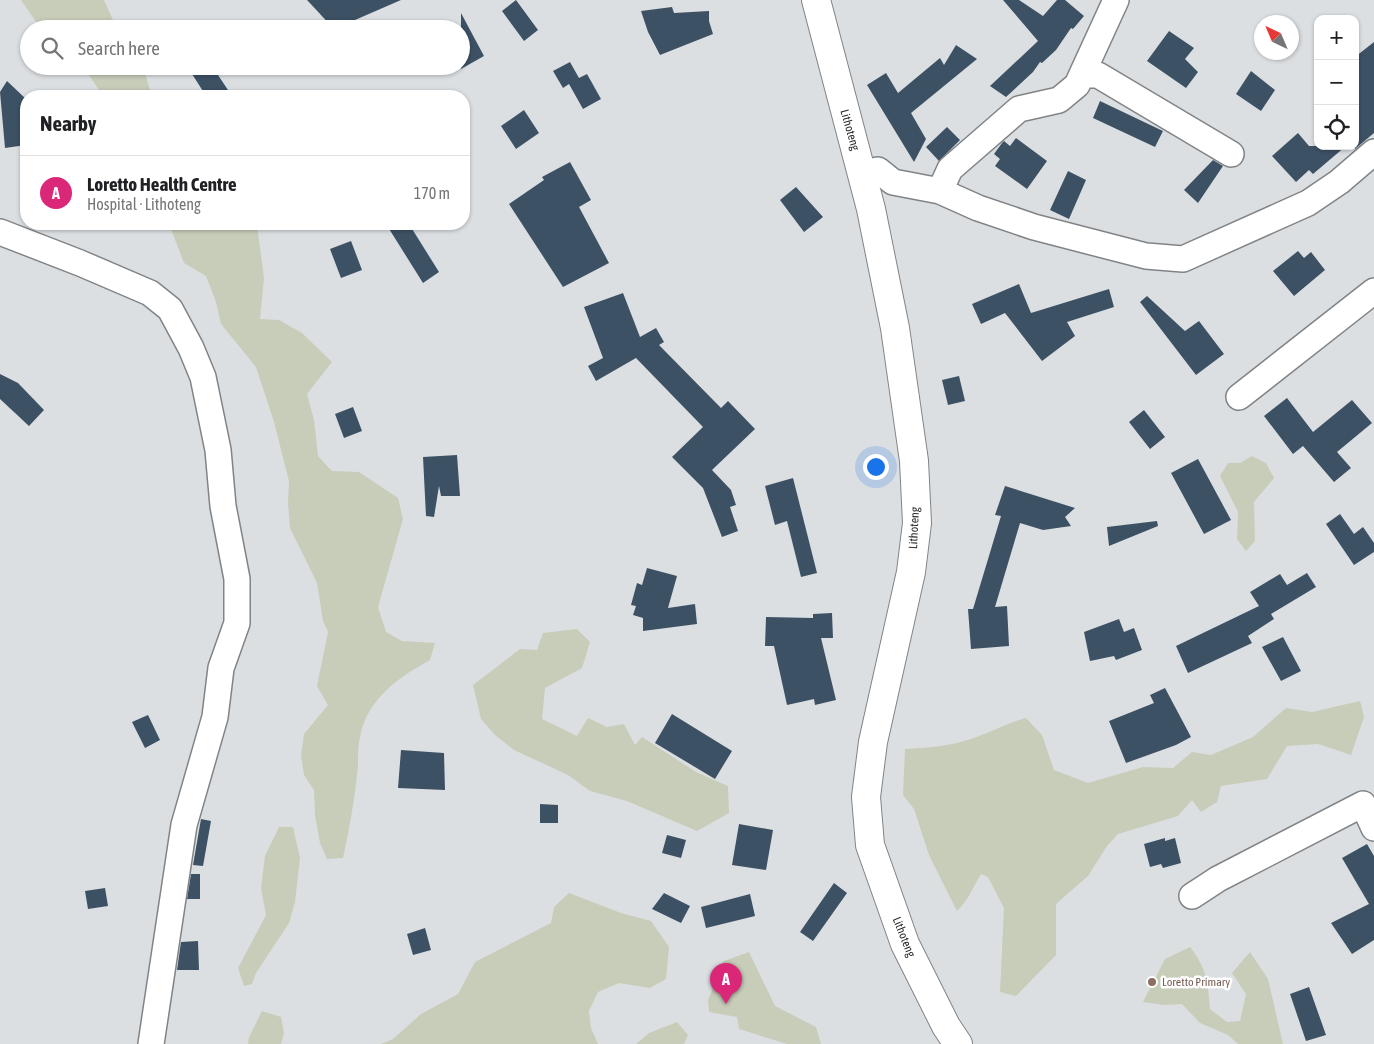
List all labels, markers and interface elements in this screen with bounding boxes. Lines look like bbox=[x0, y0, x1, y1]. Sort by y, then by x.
north arrow bbox=[1254, 15, 1299, 60]
map controls bbox=[1314, 15, 1359, 150]
button: + bbox=[1314, 15, 1359, 60]
search box bbox=[20, 20, 470, 75]
icon: search bbox=[38, 34, 66, 62]
text: Search here bbox=[78, 37, 160, 59]
button: − bbox=[1314, 60, 1359, 105]
button: locate bbox=[1314, 105, 1359, 150]
street label: Lithoteng bbox=[837, 108, 863, 153]
text: Nearby bbox=[40, 111, 96, 135]
text: Loretto Health Centre bbox=[87, 173, 237, 195]
text: A bbox=[52, 184, 60, 202]
text: 170 m bbox=[414, 184, 450, 202]
text: Hospital · Lithoteng bbox=[87, 195, 201, 213]
your location bbox=[863, 454, 889, 480]
street label: Lithoteng bbox=[906, 506, 922, 549]
street label: Lithoteng bbox=[890, 915, 919, 960]
pin: A bbox=[710, 963, 742, 1004]
place label: Loretto Primary bbox=[1162, 975, 1230, 989]
marker: Loretto Primary bbox=[1146, 976, 1158, 988]

